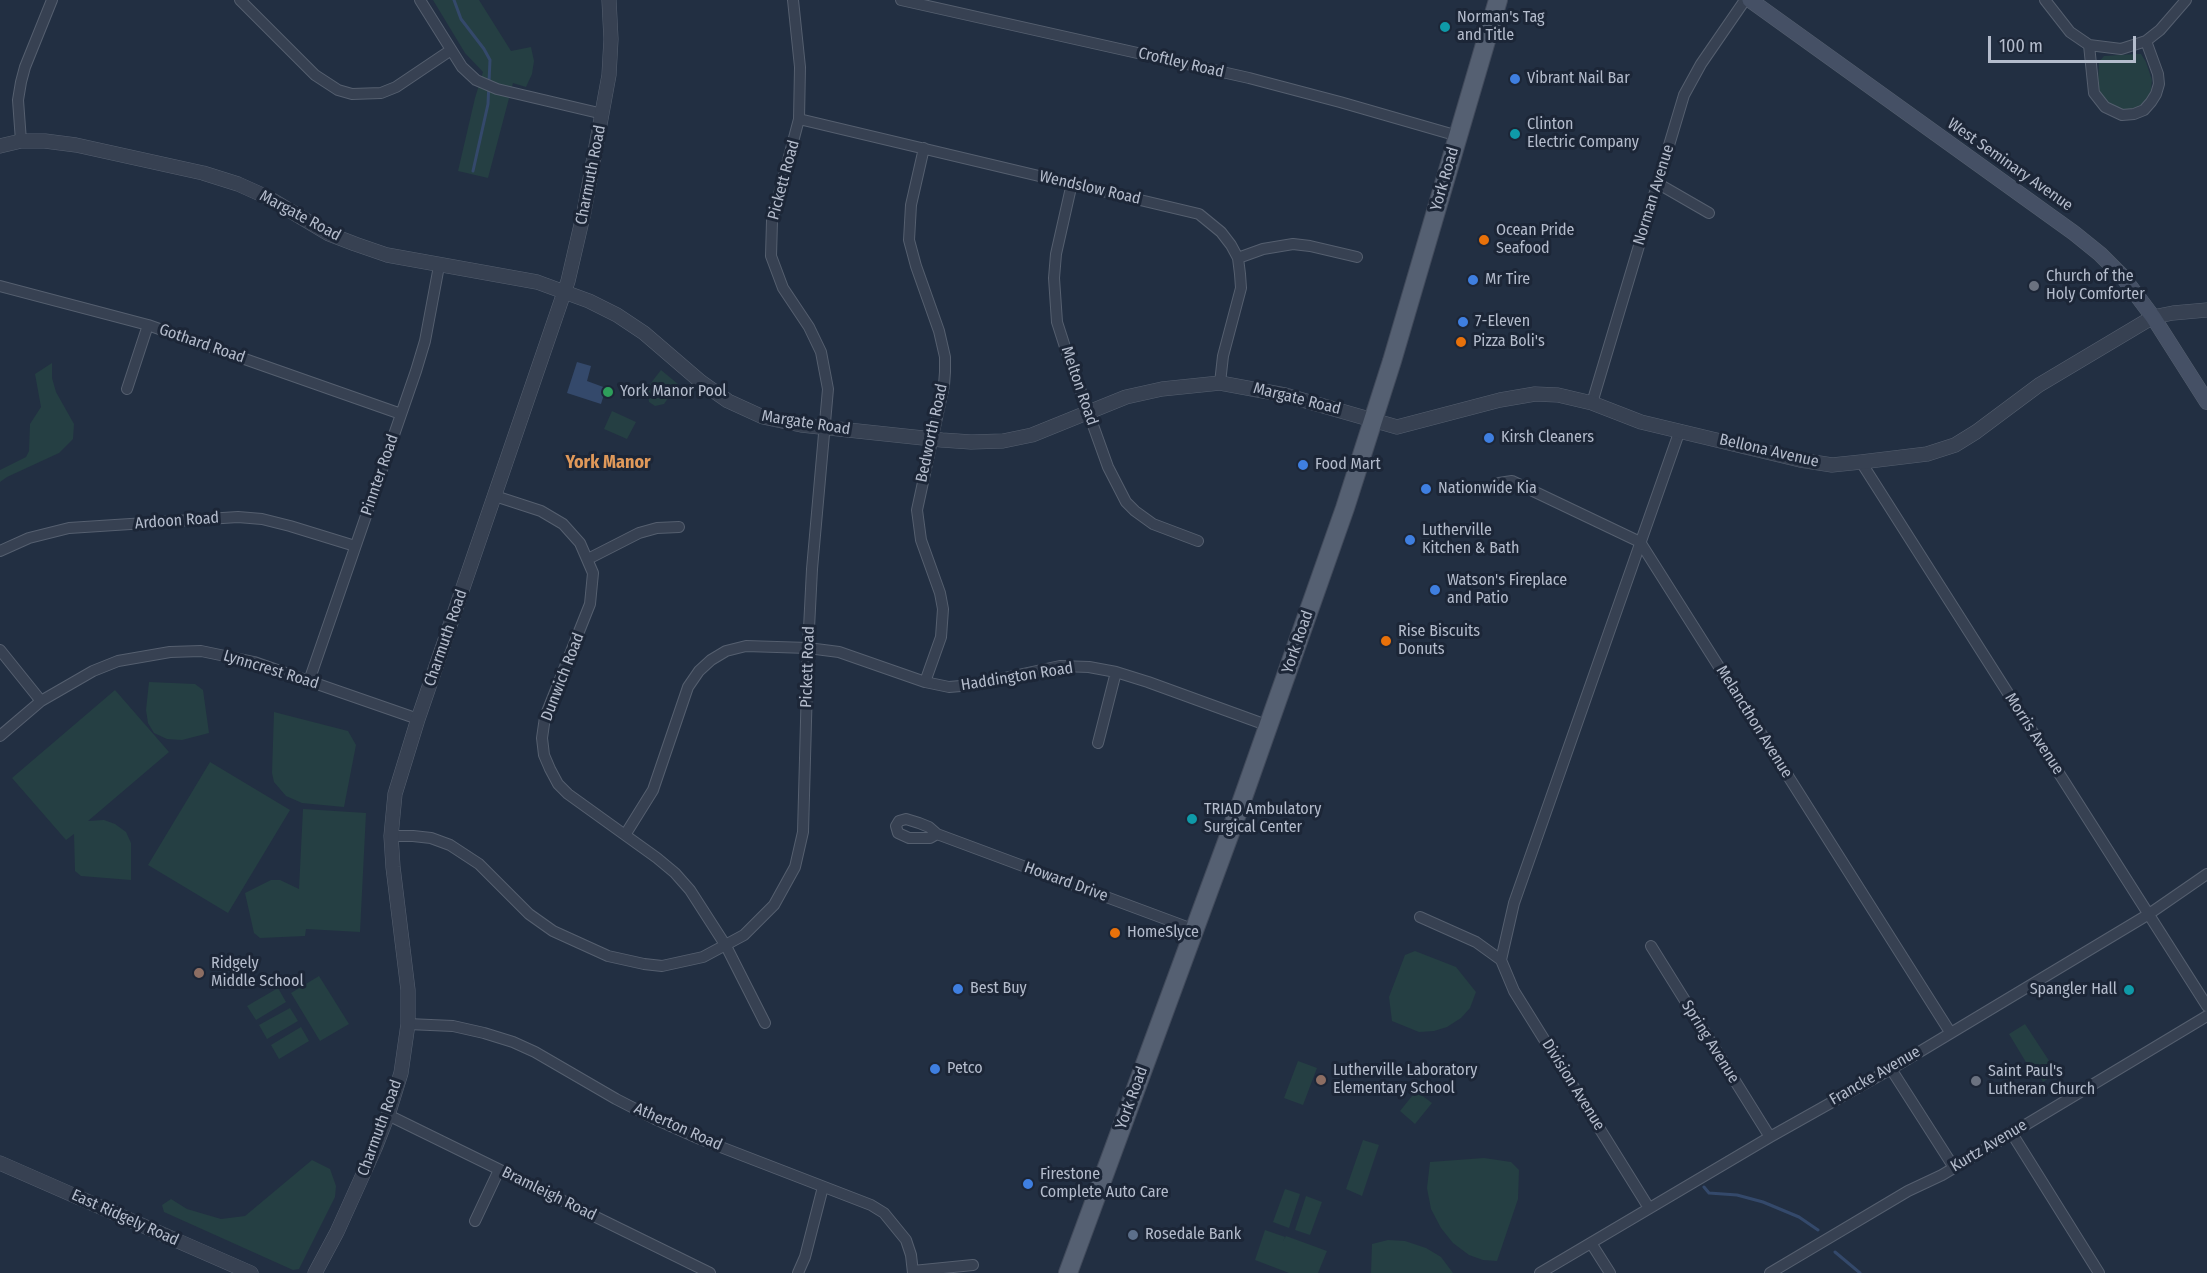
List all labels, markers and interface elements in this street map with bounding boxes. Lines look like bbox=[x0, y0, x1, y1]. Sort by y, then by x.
place label: Norman's Tag and Title bbox=[1457, 8, 1545, 46]
marker: Norman's Tag and Title bbox=[1438, 20, 1452, 34]
scale bar bbox=[1991, 24, 2140, 62]
text: 100 m bbox=[1999, 35, 2043, 57]
street label: Croftley Road bbox=[1136, 44, 1226, 82]
place label: Vibrant Nail Bar bbox=[1527, 69, 1630, 89]
marker: Vibrant Nail Bar bbox=[1508, 72, 1522, 86]
place label: Clinton Electric Company bbox=[1527, 115, 1639, 153]
street label: West Seminary Avenue bbox=[1944, 115, 2076, 215]
street label: Charmuth Road bbox=[572, 124, 610, 226]
marker: Clinton Electric Company bbox=[1508, 127, 1522, 141]
street label: Pickett Road bbox=[764, 138, 804, 222]
street label: Norman Avenue bbox=[1630, 142, 1678, 248]
street label: York Road bbox=[1427, 145, 1463, 213]
street label: Wendslow Road bbox=[1037, 167, 1143, 209]
street label: Margate Road bbox=[256, 187, 344, 245]
place label: Ocean Pride Seafood bbox=[1496, 221, 1575, 259]
marker: Ocean Pride Seafood bbox=[1477, 233, 1491, 247]
place label: Church of the Holy Comforter bbox=[2046, 267, 2145, 305]
place label: Mr Tire bbox=[1485, 270, 1530, 290]
marker: Mr Tire bbox=[1466, 273, 1480, 287]
marker: Church of the Holy Comforter bbox=[2027, 279, 2041, 293]
place label: 7-Eleven bbox=[1475, 312, 1530, 332]
marker: 7-Eleven bbox=[1456, 315, 1470, 329]
street label: Gothard Road bbox=[156, 320, 248, 368]
place label: Pizza Boli's bbox=[1473, 332, 1545, 352]
marker: Pizza Boli's bbox=[1454, 335, 1468, 349]
street label: Melton Road bbox=[1057, 344, 1101, 428]
street label: Margate Road bbox=[1251, 379, 1343, 419]
place label: York Manor Pool bbox=[620, 382, 727, 402]
street label: Bedworth Road bbox=[912, 382, 952, 484]
marker: York Manor Pool bbox=[601, 385, 615, 399]
street label: Margate Road bbox=[760, 407, 852, 439]
place label: Kirsh Cleaners bbox=[1501, 428, 1594, 448]
street label: Bellona Avenue bbox=[1717, 430, 1821, 472]
marker: Kirsh Cleaners bbox=[1482, 431, 1496, 445]
street label: Pinnter Road bbox=[357, 432, 403, 518]
district label: York Manor bbox=[565, 452, 651, 474]
place label: Food Mart bbox=[1315, 455, 1381, 475]
marker: Food Mart bbox=[1296, 458, 1310, 472]
place label: Nationwide Kia bbox=[1438, 479, 1537, 499]
marker: Nationwide Kia bbox=[1419, 482, 1433, 496]
street label: Ardoon Road bbox=[134, 508, 220, 534]
place label: Lutherville Kitchen & Bath bbox=[1422, 521, 1520, 559]
marker: Lutherville Kitchen & Bath bbox=[1403, 533, 1417, 547]
place label: Watson's Fireplace and Patio bbox=[1447, 571, 1567, 609]
marker: Watson's Fireplace and Patio bbox=[1428, 583, 1442, 597]
street label: Charmuth Road bbox=[420, 587, 472, 689]
street label: York Road bbox=[1278, 608, 1318, 676]
place label: Rise Biscuits Donuts bbox=[1398, 622, 1480, 660]
street label: Pickett Road bbox=[797, 626, 819, 708]
street label: Dunwich Road bbox=[537, 630, 589, 724]
marker: Rise Biscuits Donuts bbox=[1379, 634, 1393, 648]
street label: Lynncrest Road bbox=[221, 646, 321, 694]
street label: Haddington Road bbox=[959, 659, 1075, 695]
street label: Melancthon Avenue bbox=[1712, 662, 1796, 782]
street label: Morris Avenue bbox=[2000, 689, 2068, 779]
place label: TRIAD Ambulatory Surgical Center bbox=[1204, 800, 1322, 838]
marker: TRIAD Ambulatory Surgical Center bbox=[1185, 812, 1199, 826]
street label: Howard Drive bbox=[1022, 858, 1110, 906]
place label: HomeSlyce bbox=[1127, 923, 1199, 943]
marker: HomeSlyce bbox=[1108, 926, 1122, 940]
place label: Ridgely Middle School bbox=[211, 954, 304, 992]
marker: Ridgely Middle School bbox=[192, 966, 206, 980]
place label: Best Buy bbox=[970, 979, 1027, 999]
place label: Spangler Hall bbox=[2030, 980, 2117, 1000]
marker: Best Buy bbox=[951, 982, 965, 996]
marker: Spangler Hall bbox=[2122, 983, 2136, 997]
street label: Spring Avenue bbox=[1677, 997, 1743, 1087]
street label: Division Avenue bbox=[1537, 1036, 1609, 1134]
street label: Francke Avenue bbox=[1826, 1042, 1924, 1110]
place label: Petco bbox=[947, 1059, 983, 1079]
place label: Lutherville Laboratory Elementary School bbox=[1333, 1061, 1477, 1099]
marker: Petco bbox=[928, 1062, 942, 1076]
place label: Saint Paul's Lutheran Church bbox=[1988, 1062, 2095, 1100]
street label: York Road bbox=[1112, 1064, 1152, 1132]
marker: Lutherville Laboratory Elementary School bbox=[1314, 1073, 1328, 1087]
marker: Saint Paul's Lutheran Church bbox=[1969, 1074, 1983, 1088]
street label: Charmuth Road bbox=[354, 1077, 406, 1179]
street label: Atherton Road bbox=[631, 1099, 725, 1155]
street label: Kurtz Avenue bbox=[1947, 1116, 2031, 1176]
street label: Bramleigh Road bbox=[499, 1163, 599, 1225]
place label: Firestone Complete Auto Care bbox=[1040, 1165, 1169, 1203]
marker: Firestone Complete Auto Care bbox=[1021, 1177, 1035, 1191]
street label: East Ridgely Road bbox=[68, 1186, 182, 1250]
place label: Rosedale Bank bbox=[1145, 1225, 1241, 1245]
marker: Rosedale Bank bbox=[1126, 1228, 1140, 1242]

